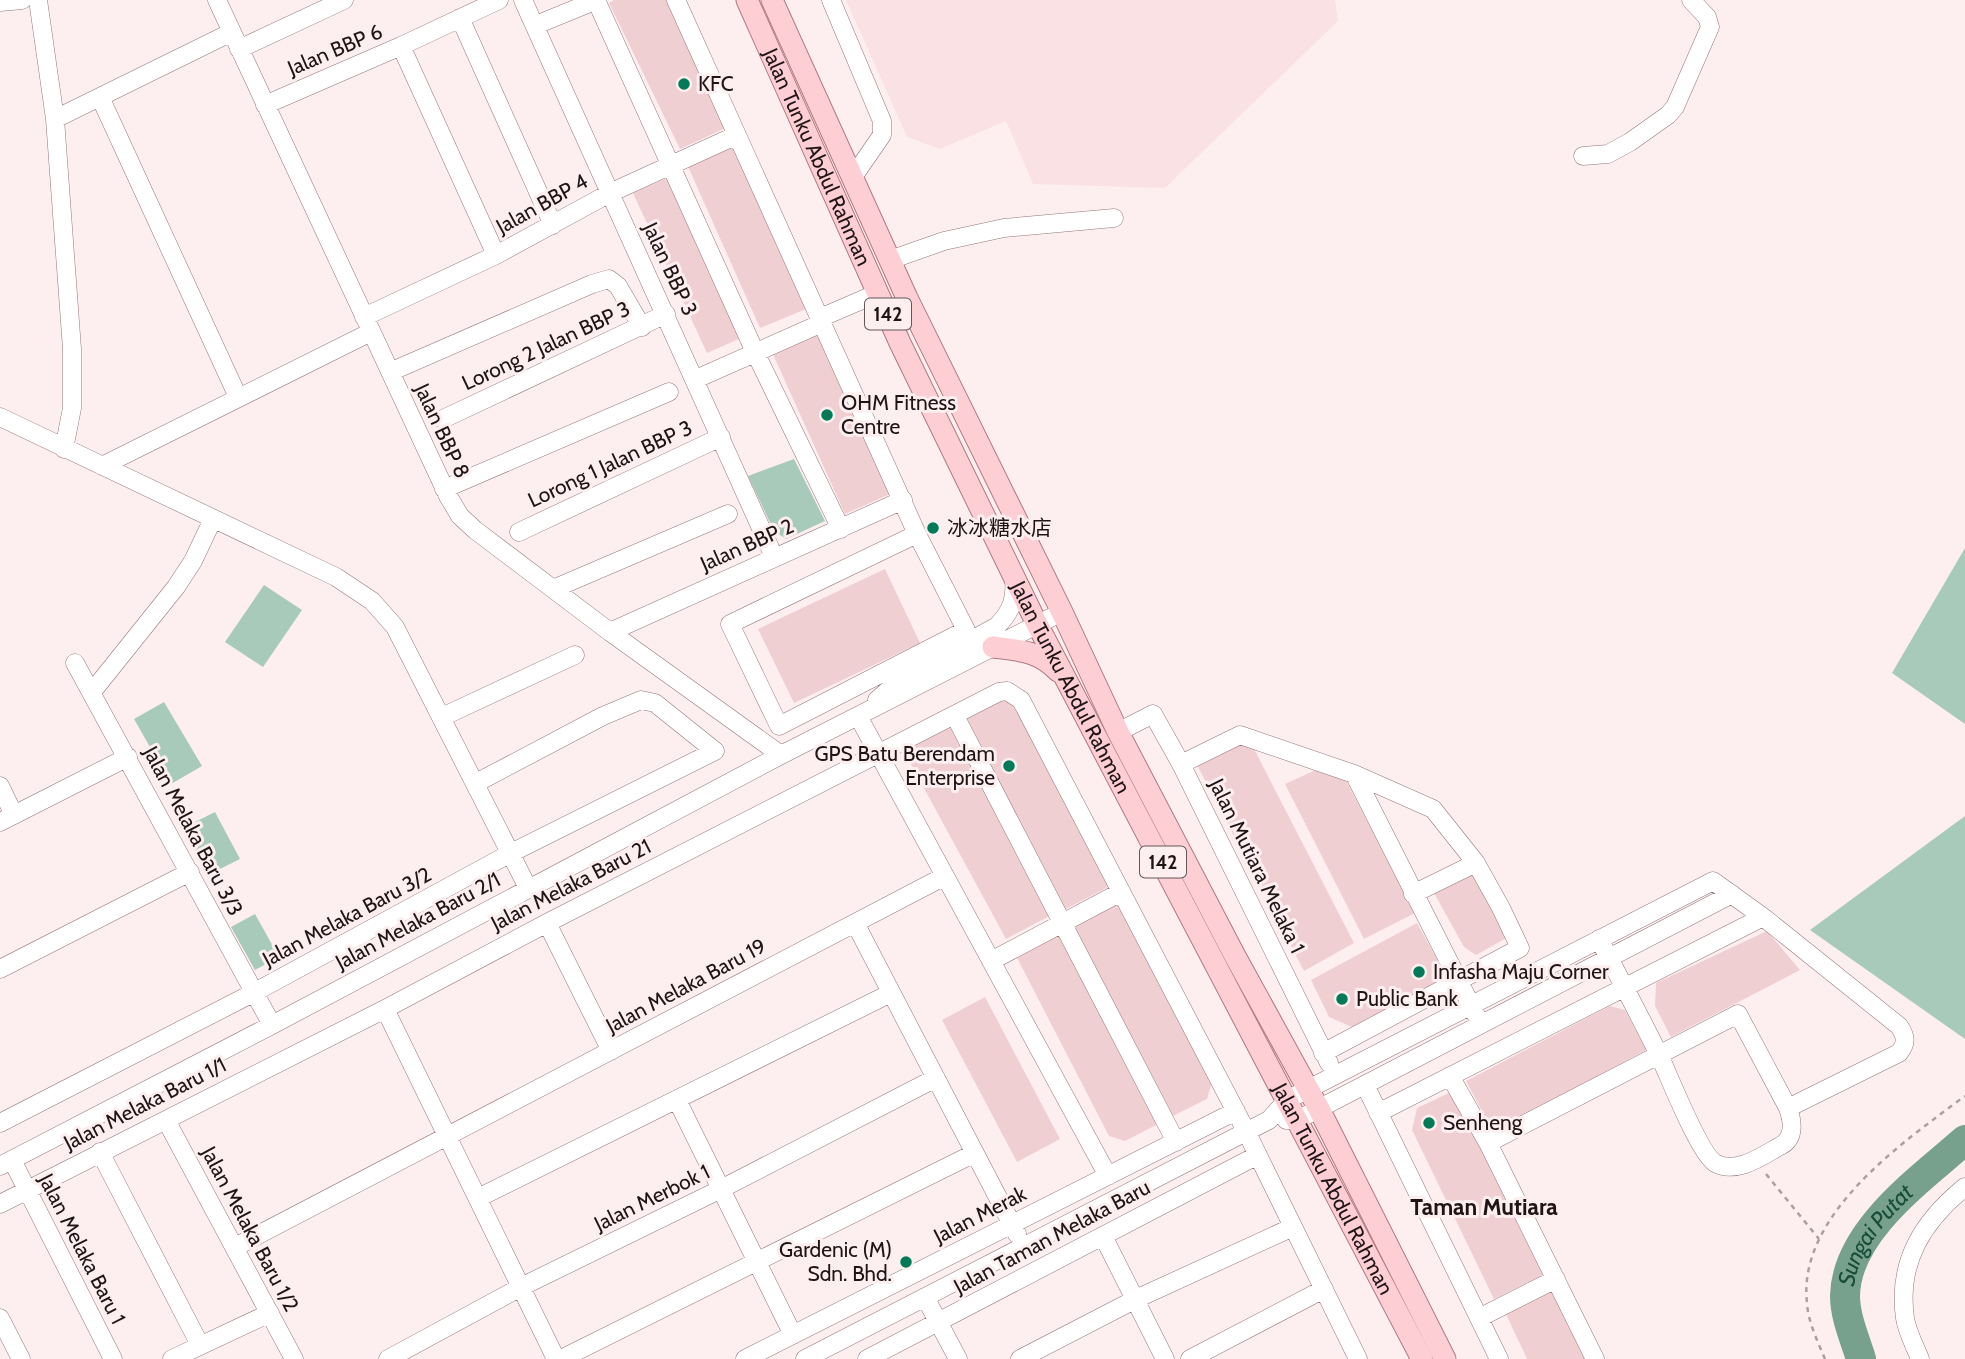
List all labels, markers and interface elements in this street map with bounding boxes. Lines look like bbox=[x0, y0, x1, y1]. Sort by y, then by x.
street label: Jalan BBP 6 bbox=[283, 18, 386, 81]
street label: Jalan Tunku Abdul Rahman bbox=[758, 43, 877, 269]
place label: KFC bbox=[698, 71, 734, 96]
marker: KFC bbox=[676, 76, 692, 92]
street label: Jalan BBP 4 bbox=[491, 168, 592, 239]
street label: Jalan BBP 3 bbox=[638, 217, 703, 319]
street label: Lorong 2 Jalan BBP 3 bbox=[458, 296, 634, 395]
road number: 142 bbox=[865, 298, 911, 330]
street label: Jalan BBP 8 bbox=[409, 379, 475, 482]
place label: OHM Fitness Centre bbox=[841, 390, 956, 439]
marker: OHM Fitness Centre bbox=[819, 407, 835, 423]
street label: Lorong 1 Jalan BBP 3 bbox=[524, 415, 696, 513]
street label: Jalan BBP 2 bbox=[695, 513, 797, 577]
place label: 冰冰糖水店 bbox=[947, 515, 1052, 540]
marker: 冰冰糖水店 bbox=[925, 520, 941, 536]
street label: Jalan Tunku Abdul Rahman bbox=[1006, 576, 1136, 797]
street label: Jalan Melaka Baru 3/3 bbox=[138, 741, 249, 920]
place label: GPS Batu Berendam Enterprise bbox=[814, 741, 995, 790]
marker: GPS Batu Berendam Enterprise bbox=[1001, 758, 1017, 774]
street label: Jalan Mutiara Melaka 1 bbox=[1204, 774, 1311, 957]
street label: Jalan Melaka Baru 21 bbox=[486, 833, 655, 936]
road number: 142 bbox=[1140, 846, 1186, 877]
street label: Jalan Melaka Baru 3/2 bbox=[257, 861, 435, 972]
street label: Jalan Melaka Baru 2/1 bbox=[330, 867, 504, 975]
street label: Jalan Melaka Baru 19 bbox=[601, 933, 770, 1039]
place label: Infasha Maju Corner bbox=[1433, 959, 1609, 985]
marker: Infasha Maju Corner bbox=[1411, 964, 1427, 980]
place label: Public Bank bbox=[1356, 986, 1459, 1011]
marker: Public Bank bbox=[1334, 991, 1350, 1007]
street label: Jalan Melaka Baru 1/1 bbox=[59, 1052, 230, 1156]
street label: Jalan Tunku Abdul Rahman bbox=[1267, 1078, 1399, 1299]
place label: Senheng bbox=[1443, 1110, 1523, 1135]
marker: Senheng bbox=[1421, 1115, 1437, 1131]
street label: Jalan Melaka Baru 1/2 bbox=[196, 1141, 304, 1315]
street label: Jalan Merbok 1 bbox=[589, 1159, 713, 1237]
street label: Jalan Melaka Baru 1 bbox=[33, 1169, 131, 1328]
street label: Jalan Taman Melaka Baru bbox=[948, 1174, 1154, 1299]
water label: Sungai Putat bbox=[1832, 1177, 1919, 1288]
street label: Jalan Merak bbox=[929, 1180, 1031, 1249]
district label: Taman Mutiara bbox=[1410, 1193, 1558, 1221]
place label: Gardenic (M) Sdn. Bhd. bbox=[779, 1237, 892, 1286]
marker: Gardenic (M) Sdn. Bhd. bbox=[898, 1254, 914, 1270]

